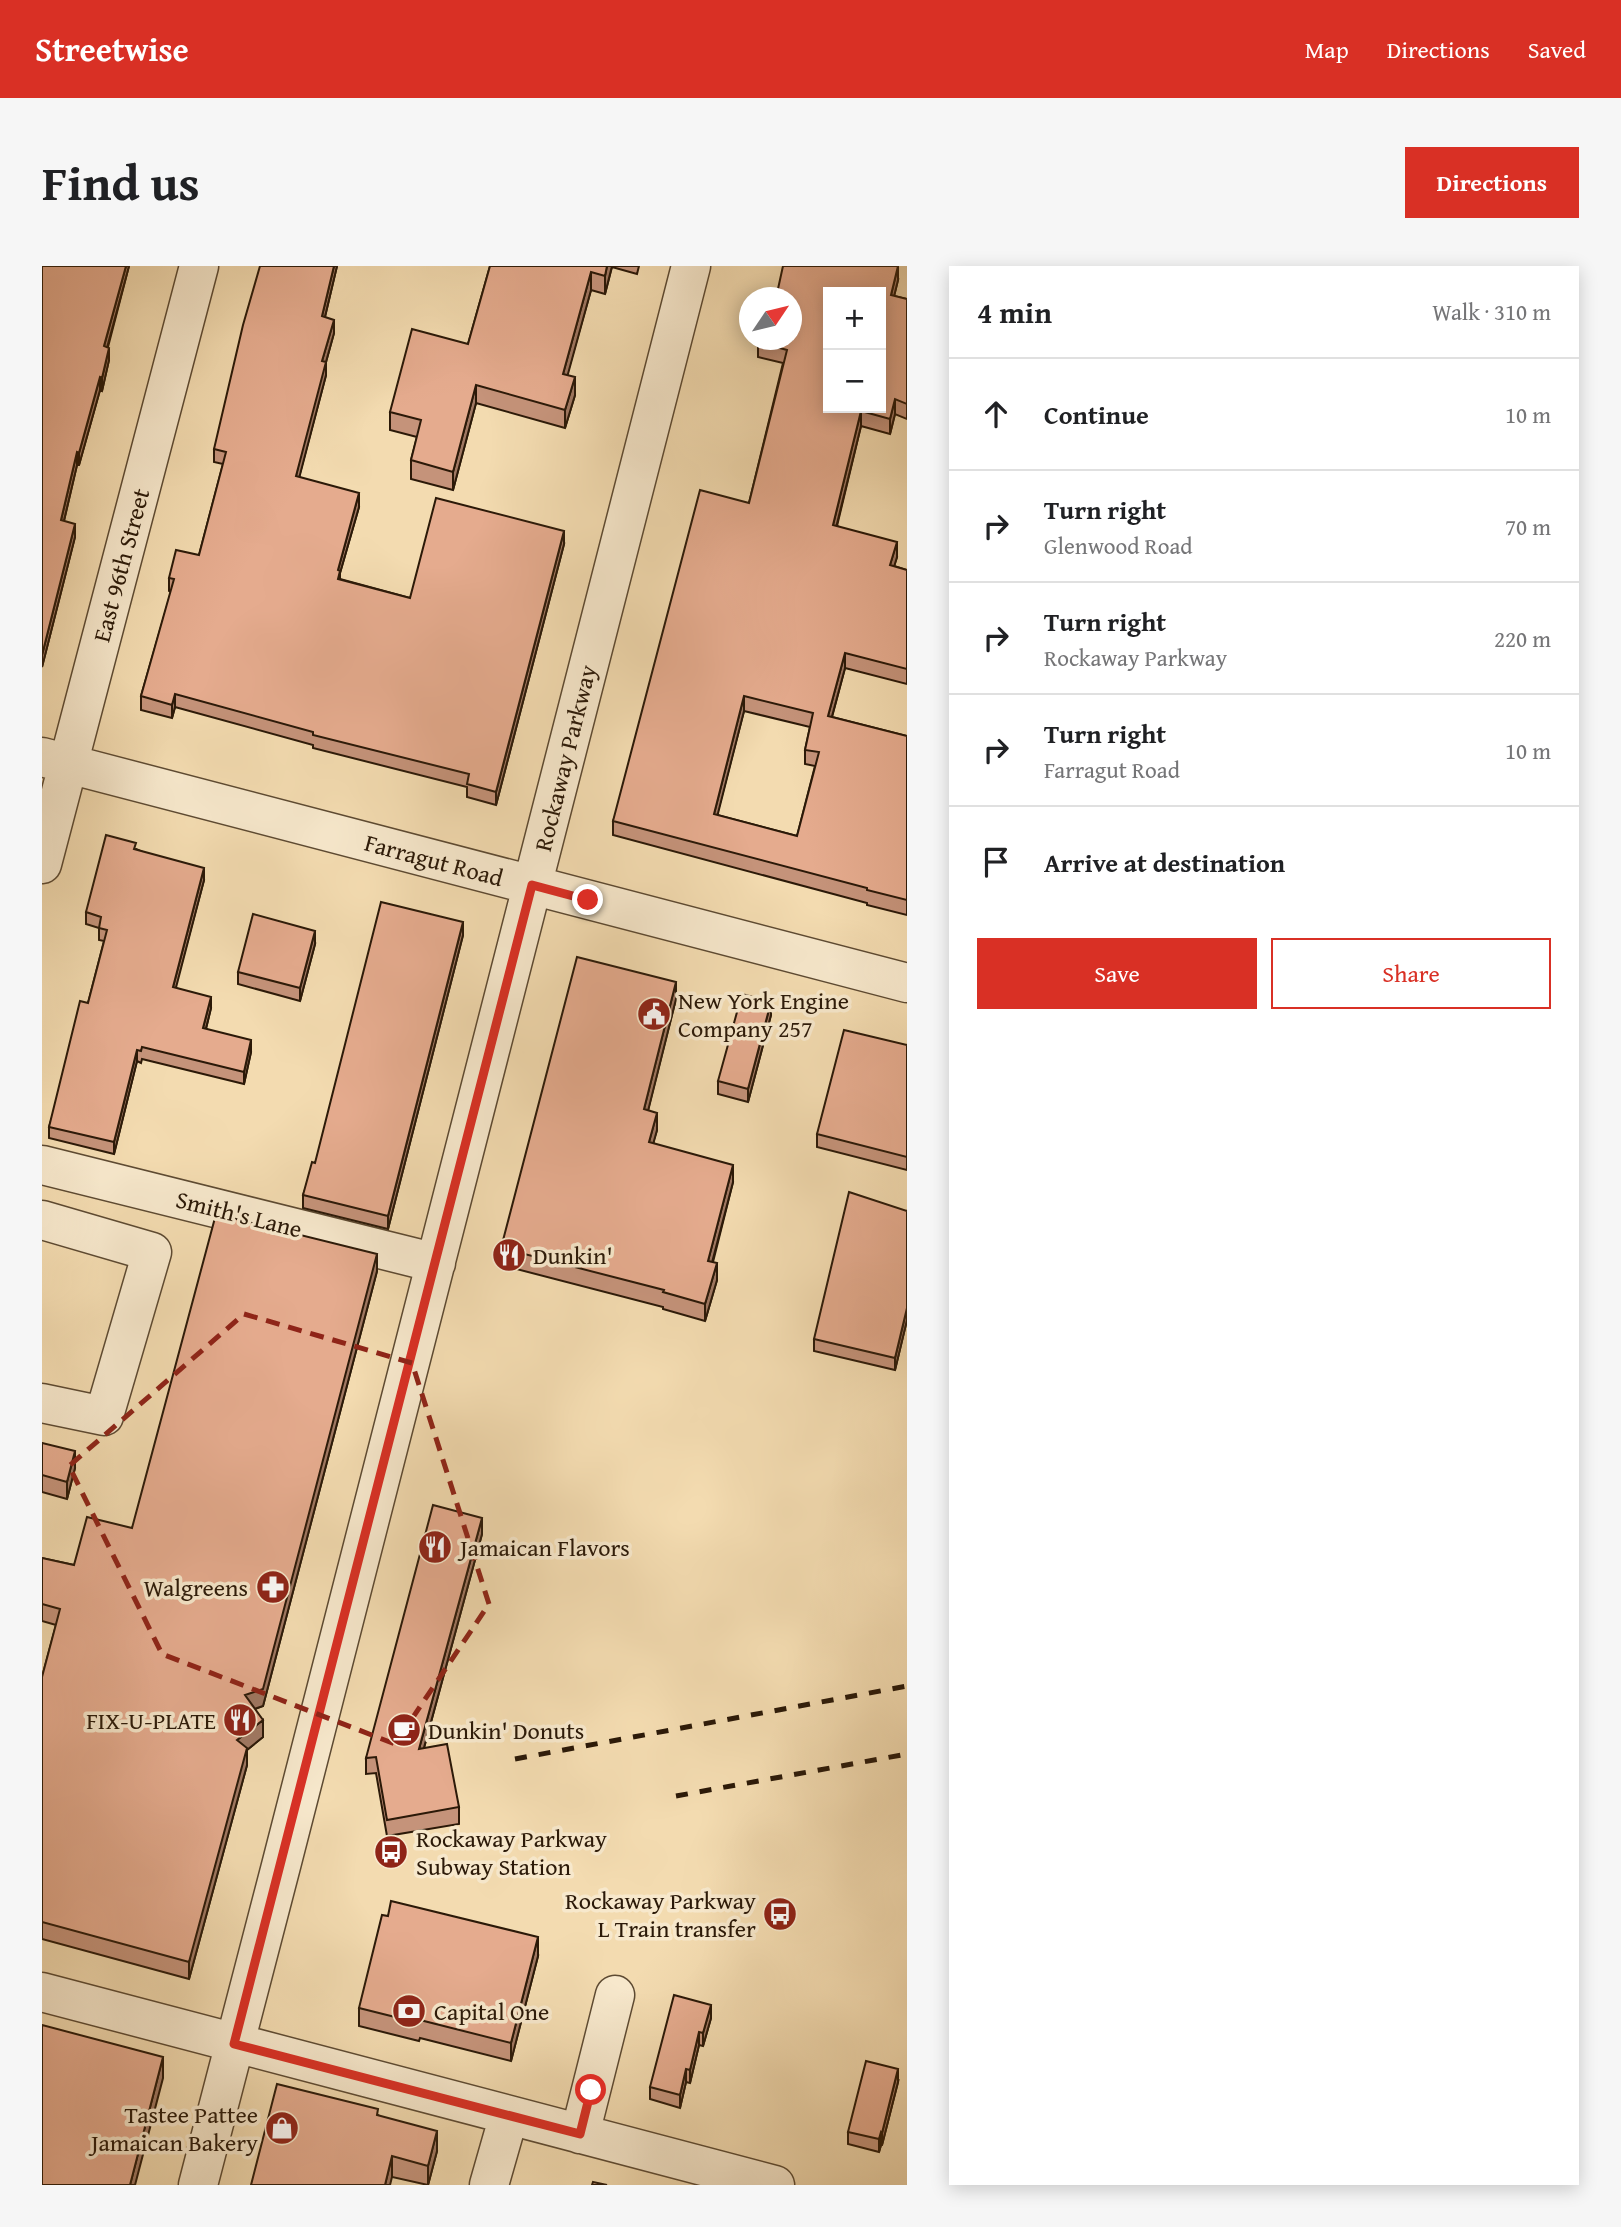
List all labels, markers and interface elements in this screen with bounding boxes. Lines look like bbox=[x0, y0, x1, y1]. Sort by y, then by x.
text: Streetwise bbox=[35, 25, 189, 73]
text: Map bbox=[1305, 32, 1349, 67]
text: Directions bbox=[1387, 32, 1490, 67]
text: Saved bbox=[1528, 32, 1586, 67]
text: Find us bbox=[42, 146, 200, 218]
button: Directions bbox=[1405, 147, 1579, 218]
north arrow bbox=[739, 287, 802, 350]
map controls bbox=[823, 287, 886, 413]
button: + bbox=[823, 287, 886, 350]
text: 4 min bbox=[977, 290, 1052, 334]
text: Walk · 310 m bbox=[1432, 295, 1551, 328]
button: − bbox=[823, 350, 886, 413]
icon: ahead bbox=[977, 395, 1015, 433]
text: Continue bbox=[1044, 395, 1149, 434]
text: 10 m bbox=[1505, 398, 1551, 431]
street label: East 96th Street bbox=[84, 484, 158, 646]
text: Turn right bbox=[1044, 490, 1166, 529]
icon: right bbox=[977, 507, 1015, 545]
text: 70 m bbox=[1505, 510, 1551, 543]
text: Glenwood Road bbox=[1044, 529, 1193, 562]
text: Turn right bbox=[1044, 602, 1166, 641]
icon: right bbox=[977, 619, 1015, 657]
text: 220 m bbox=[1494, 622, 1551, 655]
text: Rockaway Parkway bbox=[1044, 641, 1227, 674]
street label: Rockaway Parkway bbox=[525, 661, 605, 855]
text: Turn right bbox=[1044, 714, 1166, 753]
icon: right bbox=[977, 731, 1015, 769]
text: 10 m bbox=[1505, 734, 1551, 767]
text: Farragut Road bbox=[1044, 753, 1180, 786]
street label: Farragut Road bbox=[361, 825, 507, 895]
icon: arrive bbox=[977, 843, 1015, 881]
text: Arrive at destination bbox=[1044, 843, 1285, 882]
route end bbox=[572, 884, 603, 915]
button: Save bbox=[977, 938, 1257, 1009]
button: Share bbox=[1271, 938, 1551, 1009]
place label: New York Engine Company 257 bbox=[678, 983, 849, 1046]
public building icon: New York Engine Company 257 bbox=[635, 995, 673, 1033]
street label: Smith's Lane bbox=[172, 1181, 306, 1247]
restaurant icon: Dunkin' bbox=[490, 1236, 528, 1274]
place label: Dunkin' bbox=[533, 1238, 613, 1273]
restaurant icon: Jamaican Flavors bbox=[416, 1528, 454, 1566]
place label: Jamaican Flavors bbox=[457, 1530, 630, 1565]
pharmacy icon: Walgreens bbox=[254, 1568, 292, 1606]
place label: Walgreens bbox=[143, 1570, 248, 1605]
restaurant icon: FIX-U-PLATE bbox=[221, 1701, 259, 1739]
place label: FIX-U-PLATE bbox=[86, 1703, 216, 1738]
cafe icon: Dunkin' Donuts bbox=[385, 1711, 423, 1749]
place label: Dunkin' Donuts bbox=[428, 1713, 584, 1748]
place label: Rockaway Parkway Subway Station bbox=[416, 1821, 607, 1884]
bus stop icon: Rockaway Parkway Subway Station bbox=[372, 1833, 410, 1871]
place label: Rockaway Parkway L Train transfer bbox=[565, 1883, 756, 1946]
bus stop icon: Rockaway Parkway L Train transfer bbox=[761, 1895, 799, 1933]
bank icon: Capital One bbox=[390, 1992, 428, 2030]
place label: Capital One bbox=[434, 1994, 549, 2029]
route start bbox=[575, 2074, 606, 2105]
place label: Tastee Pattee Jamaican Bakery bbox=[88, 2097, 258, 2160]
shop icon: Tastee Pattee Jamaican Bakery bbox=[263, 2109, 301, 2147]

